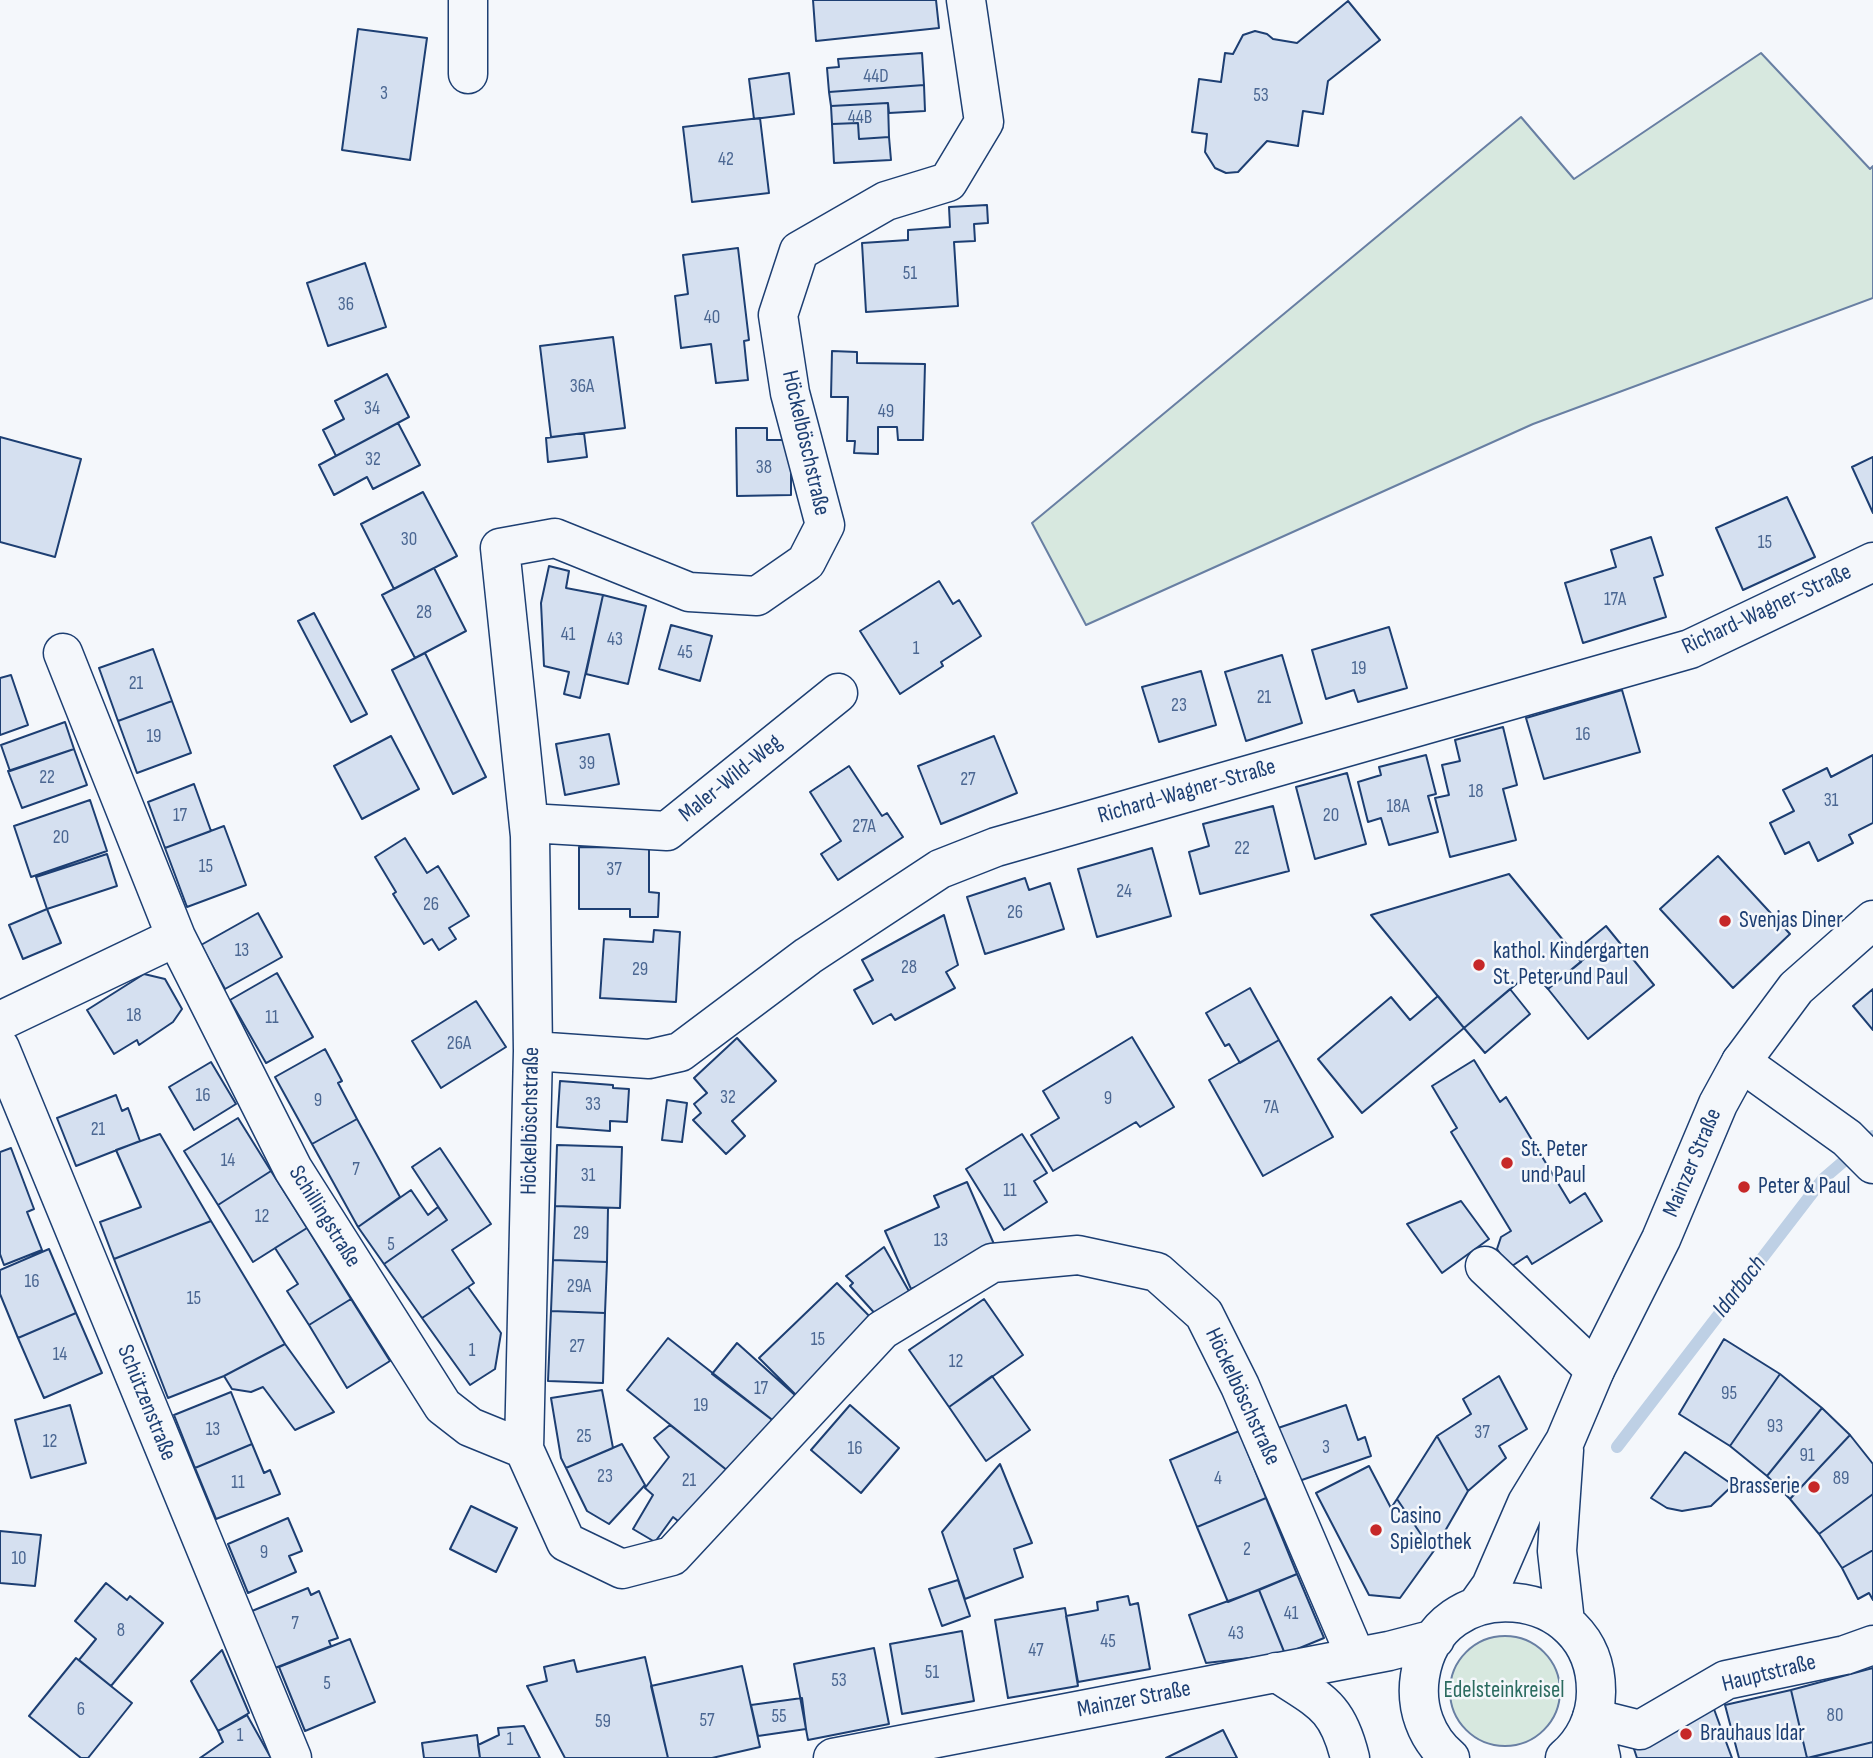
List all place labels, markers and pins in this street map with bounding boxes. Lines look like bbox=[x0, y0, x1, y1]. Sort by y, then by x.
place label: Svenjas Diner bbox=[1739, 907, 1843, 935]
marker: Svenjas Diner bbox=[1717, 913, 1733, 929]
place label: kathol. Kindergarten St. Peter und Paul bbox=[1493, 938, 1649, 992]
marker: kathol. Kindergarten St. Peter und Paul bbox=[1471, 957, 1487, 973]
place label: St. Peter und Paul bbox=[1521, 1136, 1588, 1190]
marker: St. Peter und Paul bbox=[1499, 1155, 1515, 1171]
place label: Peter & Paul bbox=[1758, 1173, 1851, 1201]
marker: Peter & Paul bbox=[1736, 1179, 1752, 1195]
place label: Brasserie bbox=[1729, 1473, 1800, 1501]
marker: Brasserie bbox=[1806, 1479, 1822, 1495]
place label: Casino Spielothek bbox=[1390, 1503, 1472, 1557]
marker: Casino Spielothek bbox=[1368, 1522, 1384, 1538]
place label: Brauhaus Idar bbox=[1700, 1720, 1805, 1748]
marker: Brauhaus Idar bbox=[1678, 1726, 1694, 1742]

